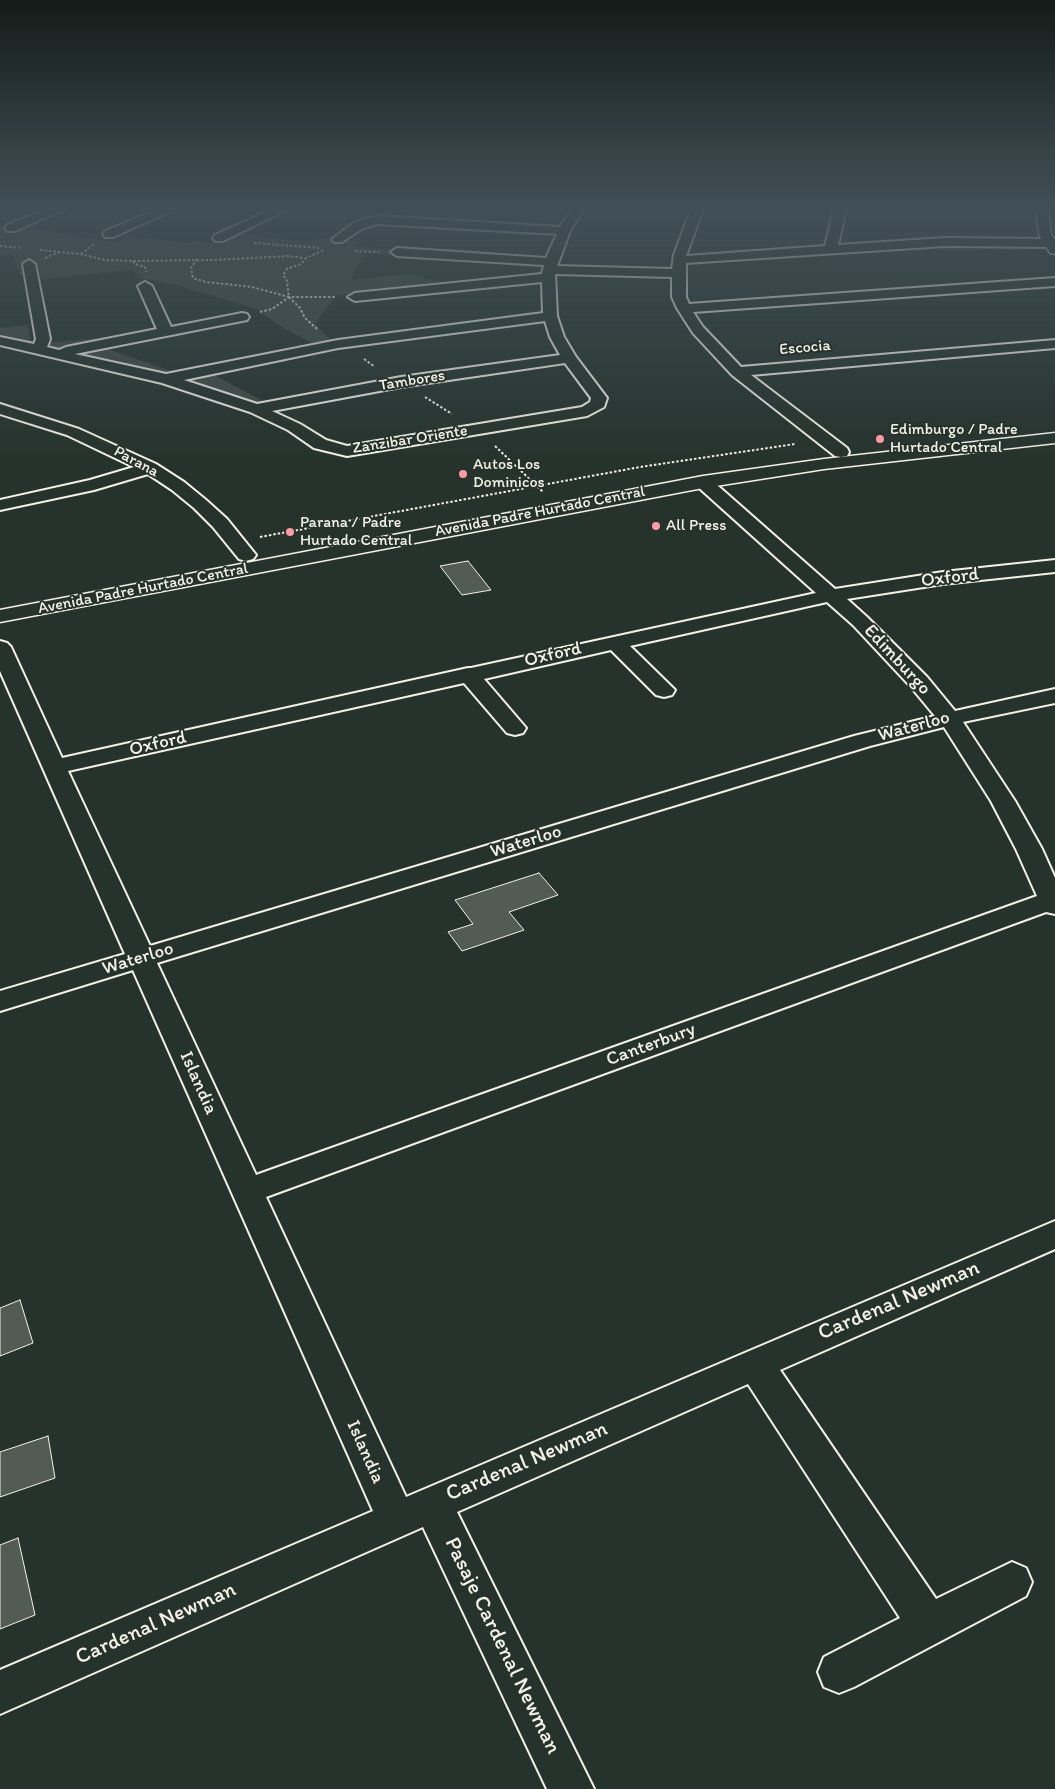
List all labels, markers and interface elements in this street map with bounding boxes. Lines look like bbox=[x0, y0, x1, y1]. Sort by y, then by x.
street label: Escocia bbox=[779, 336, 831, 360]
street label: Tambores bbox=[378, 366, 446, 396]
place label: Edimburgo / Padre Hurtado Central bbox=[890, 420, 1018, 458]
street label: Zanzibar Oriente bbox=[351, 421, 469, 459]
marker: Edimburgo / Padre Hurtado Central bbox=[874, 433, 886, 445]
street label: Parana bbox=[110, 442, 162, 482]
place label: Autos Los Dominicos bbox=[473, 455, 545, 493]
marker: Autos Los Dominicos bbox=[457, 468, 469, 480]
street label: Avenida Padre Hurtado Central bbox=[433, 482, 647, 542]
place label: Parana / Padre Hurtado Central bbox=[300, 513, 412, 551]
place label: All Press bbox=[666, 516, 726, 536]
marker: All Press bbox=[650, 520, 662, 532]
marker: Parana / Padre Hurtado Central bbox=[284, 526, 296, 538]
street label: Avenida Padre Hurtado Central bbox=[36, 559, 250, 619]
street label: Oxford bbox=[920, 563, 980, 593]
street label: Edimburgo bbox=[859, 620, 935, 700]
street label: Oxford bbox=[522, 637, 584, 673]
street label: Waterloo bbox=[876, 706, 952, 748]
street label: Oxford bbox=[127, 726, 189, 762]
street label: Waterloo bbox=[488, 820, 564, 864]
street label: Waterloo bbox=[100, 937, 176, 981]
street label: Canterbury bbox=[603, 1018, 699, 1072]
street label: Islandia bbox=[174, 1048, 222, 1118]
street label: Cardenal Newman bbox=[814, 1255, 984, 1347]
street label: Cardenal Newman bbox=[442, 1416, 612, 1508]
street label: Islandia bbox=[341, 1417, 389, 1487]
street label: Pasaje Cardenal Newman bbox=[438, 1533, 566, 1759]
street label: Cardenal Newman bbox=[72, 1577, 240, 1671]

